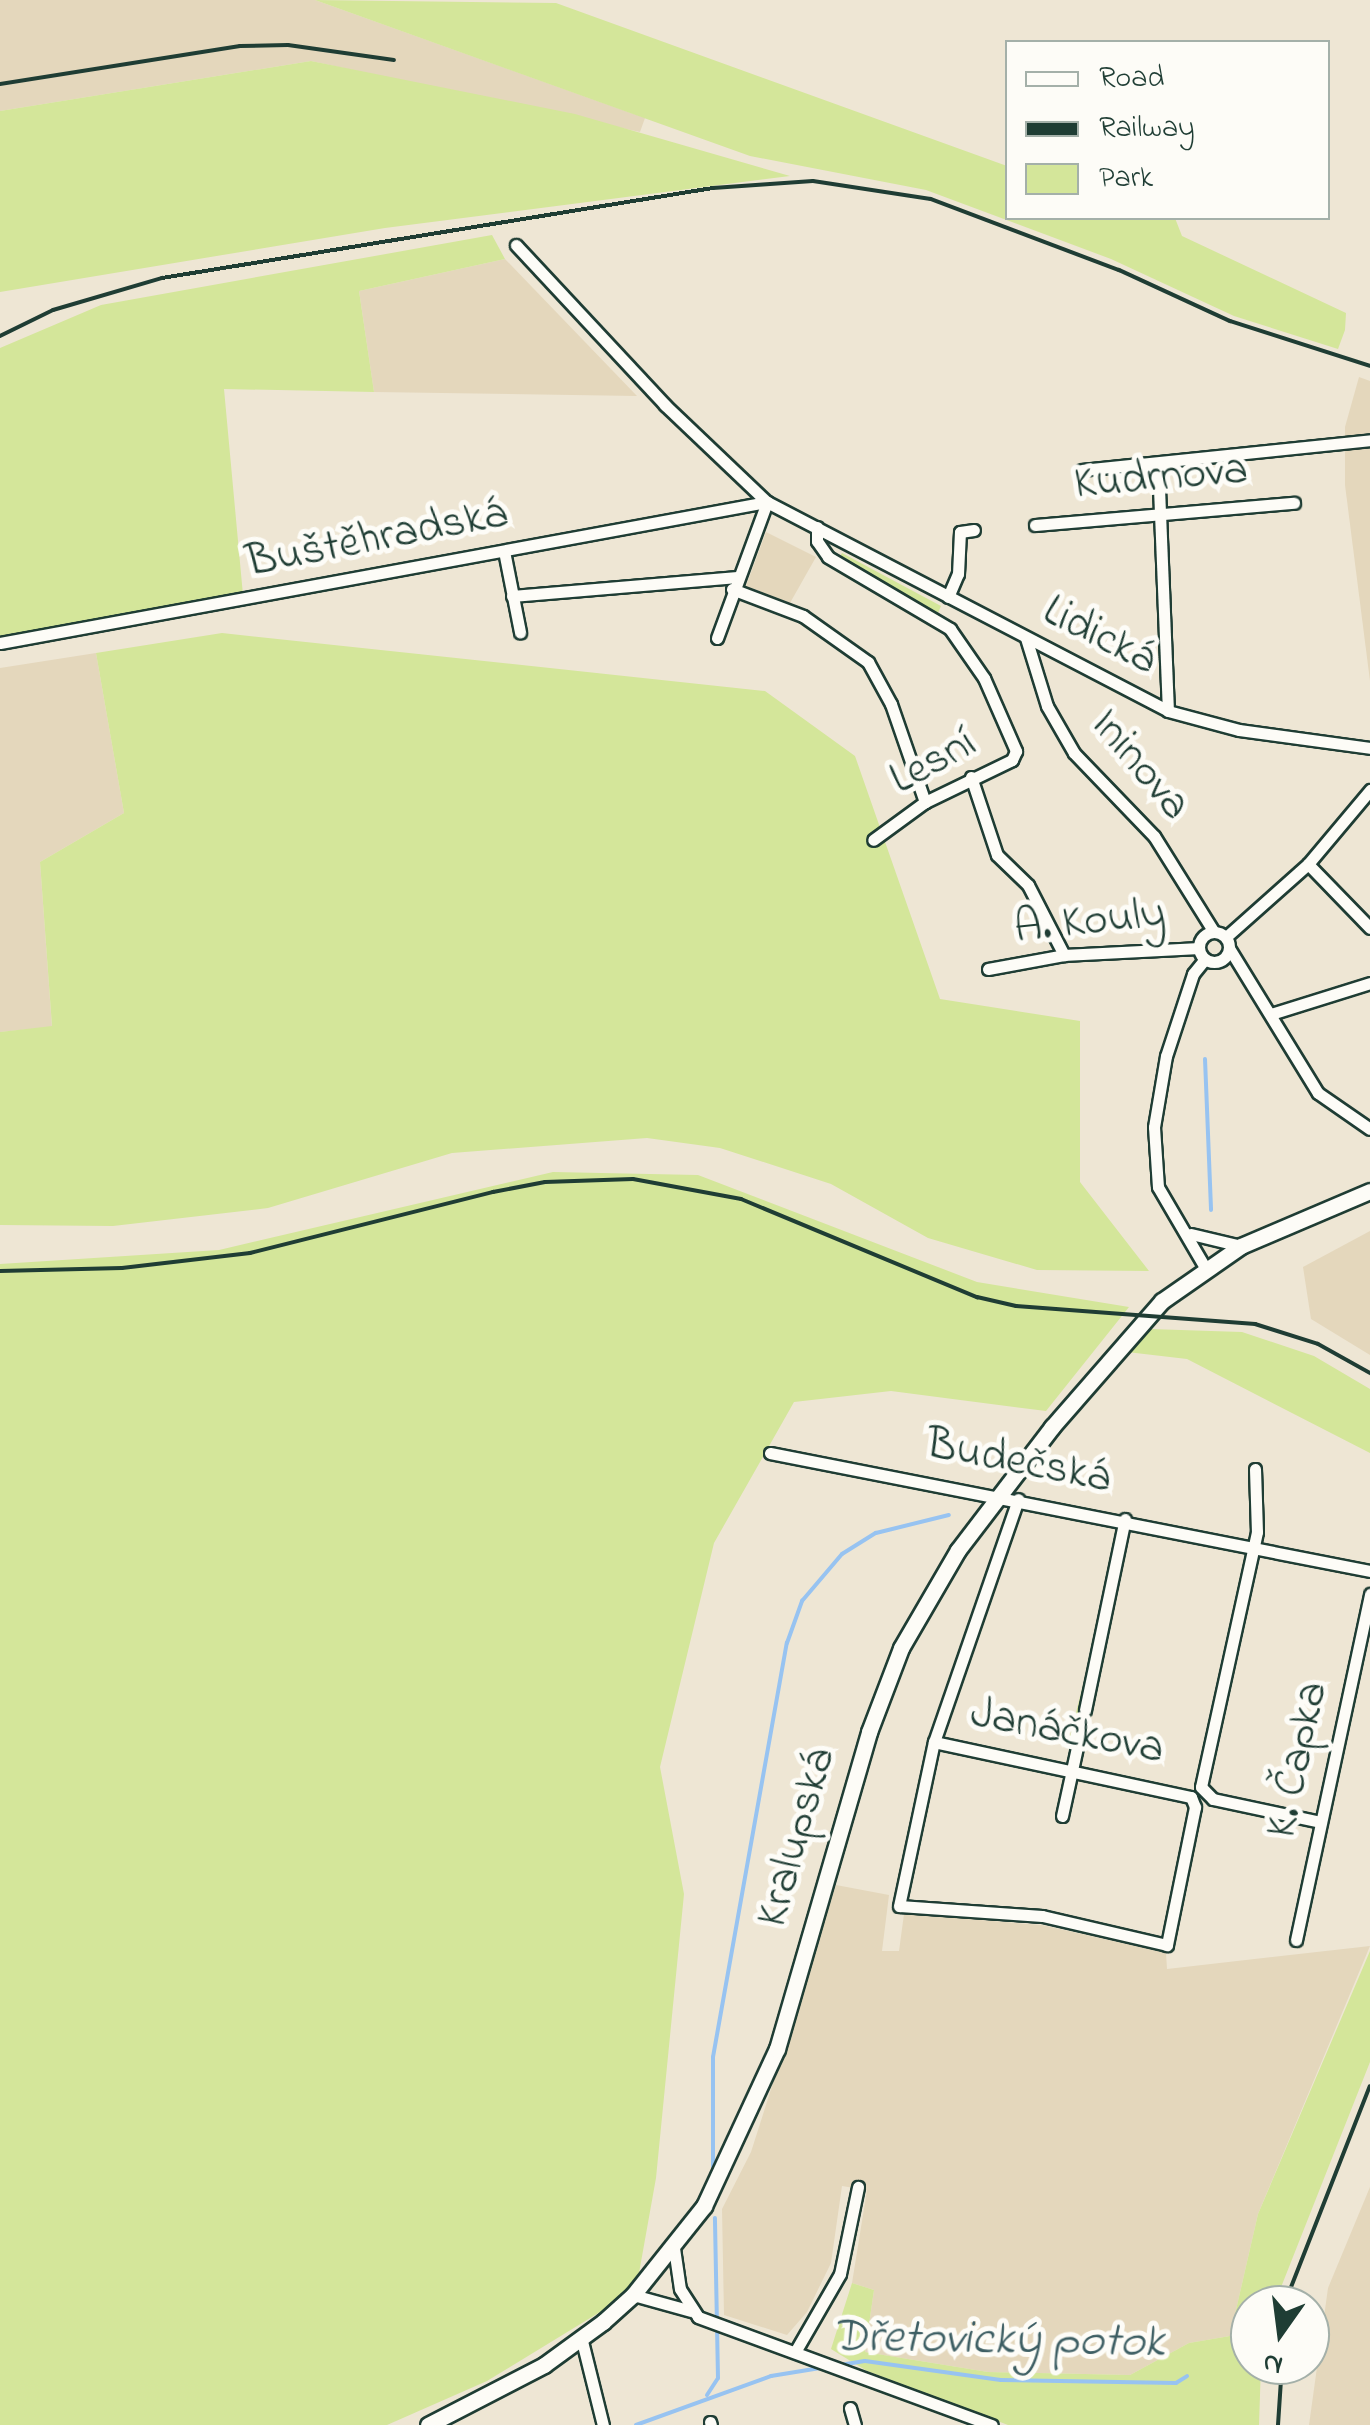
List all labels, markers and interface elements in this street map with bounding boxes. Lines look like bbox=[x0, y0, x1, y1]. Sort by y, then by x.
legend bbox=[1005, 40, 1330, 220]
text: Road bbox=[1099, 57, 1164, 101]
text: Railway bbox=[1099, 107, 1195, 151]
text: Park bbox=[1099, 157, 1153, 201]
street label: Kudrnova bbox=[1072, 445, 1250, 513]
street label: Buštěhradská bbox=[242, 488, 512, 592]
street label: Lidická bbox=[1033, 586, 1165, 688]
street label: Ininova bbox=[1077, 700, 1201, 832]
street label: Lesní bbox=[882, 718, 986, 808]
street label: A. Kouly bbox=[1012, 888, 1168, 958]
street label: Budečská bbox=[921, 1419, 1115, 1507]
street label: K. Čapka bbox=[1256, 1677, 1342, 1843]
street label: Janáčkova bbox=[966, 1688, 1168, 1778]
street label: Kralupská bbox=[747, 1743, 849, 1933]
north arrow bbox=[1230, 2285, 1330, 2385]
water label: Dřetovický potok bbox=[831, 2309, 1165, 2373]
text: N bbox=[1259, 2340, 1287, 2385]

